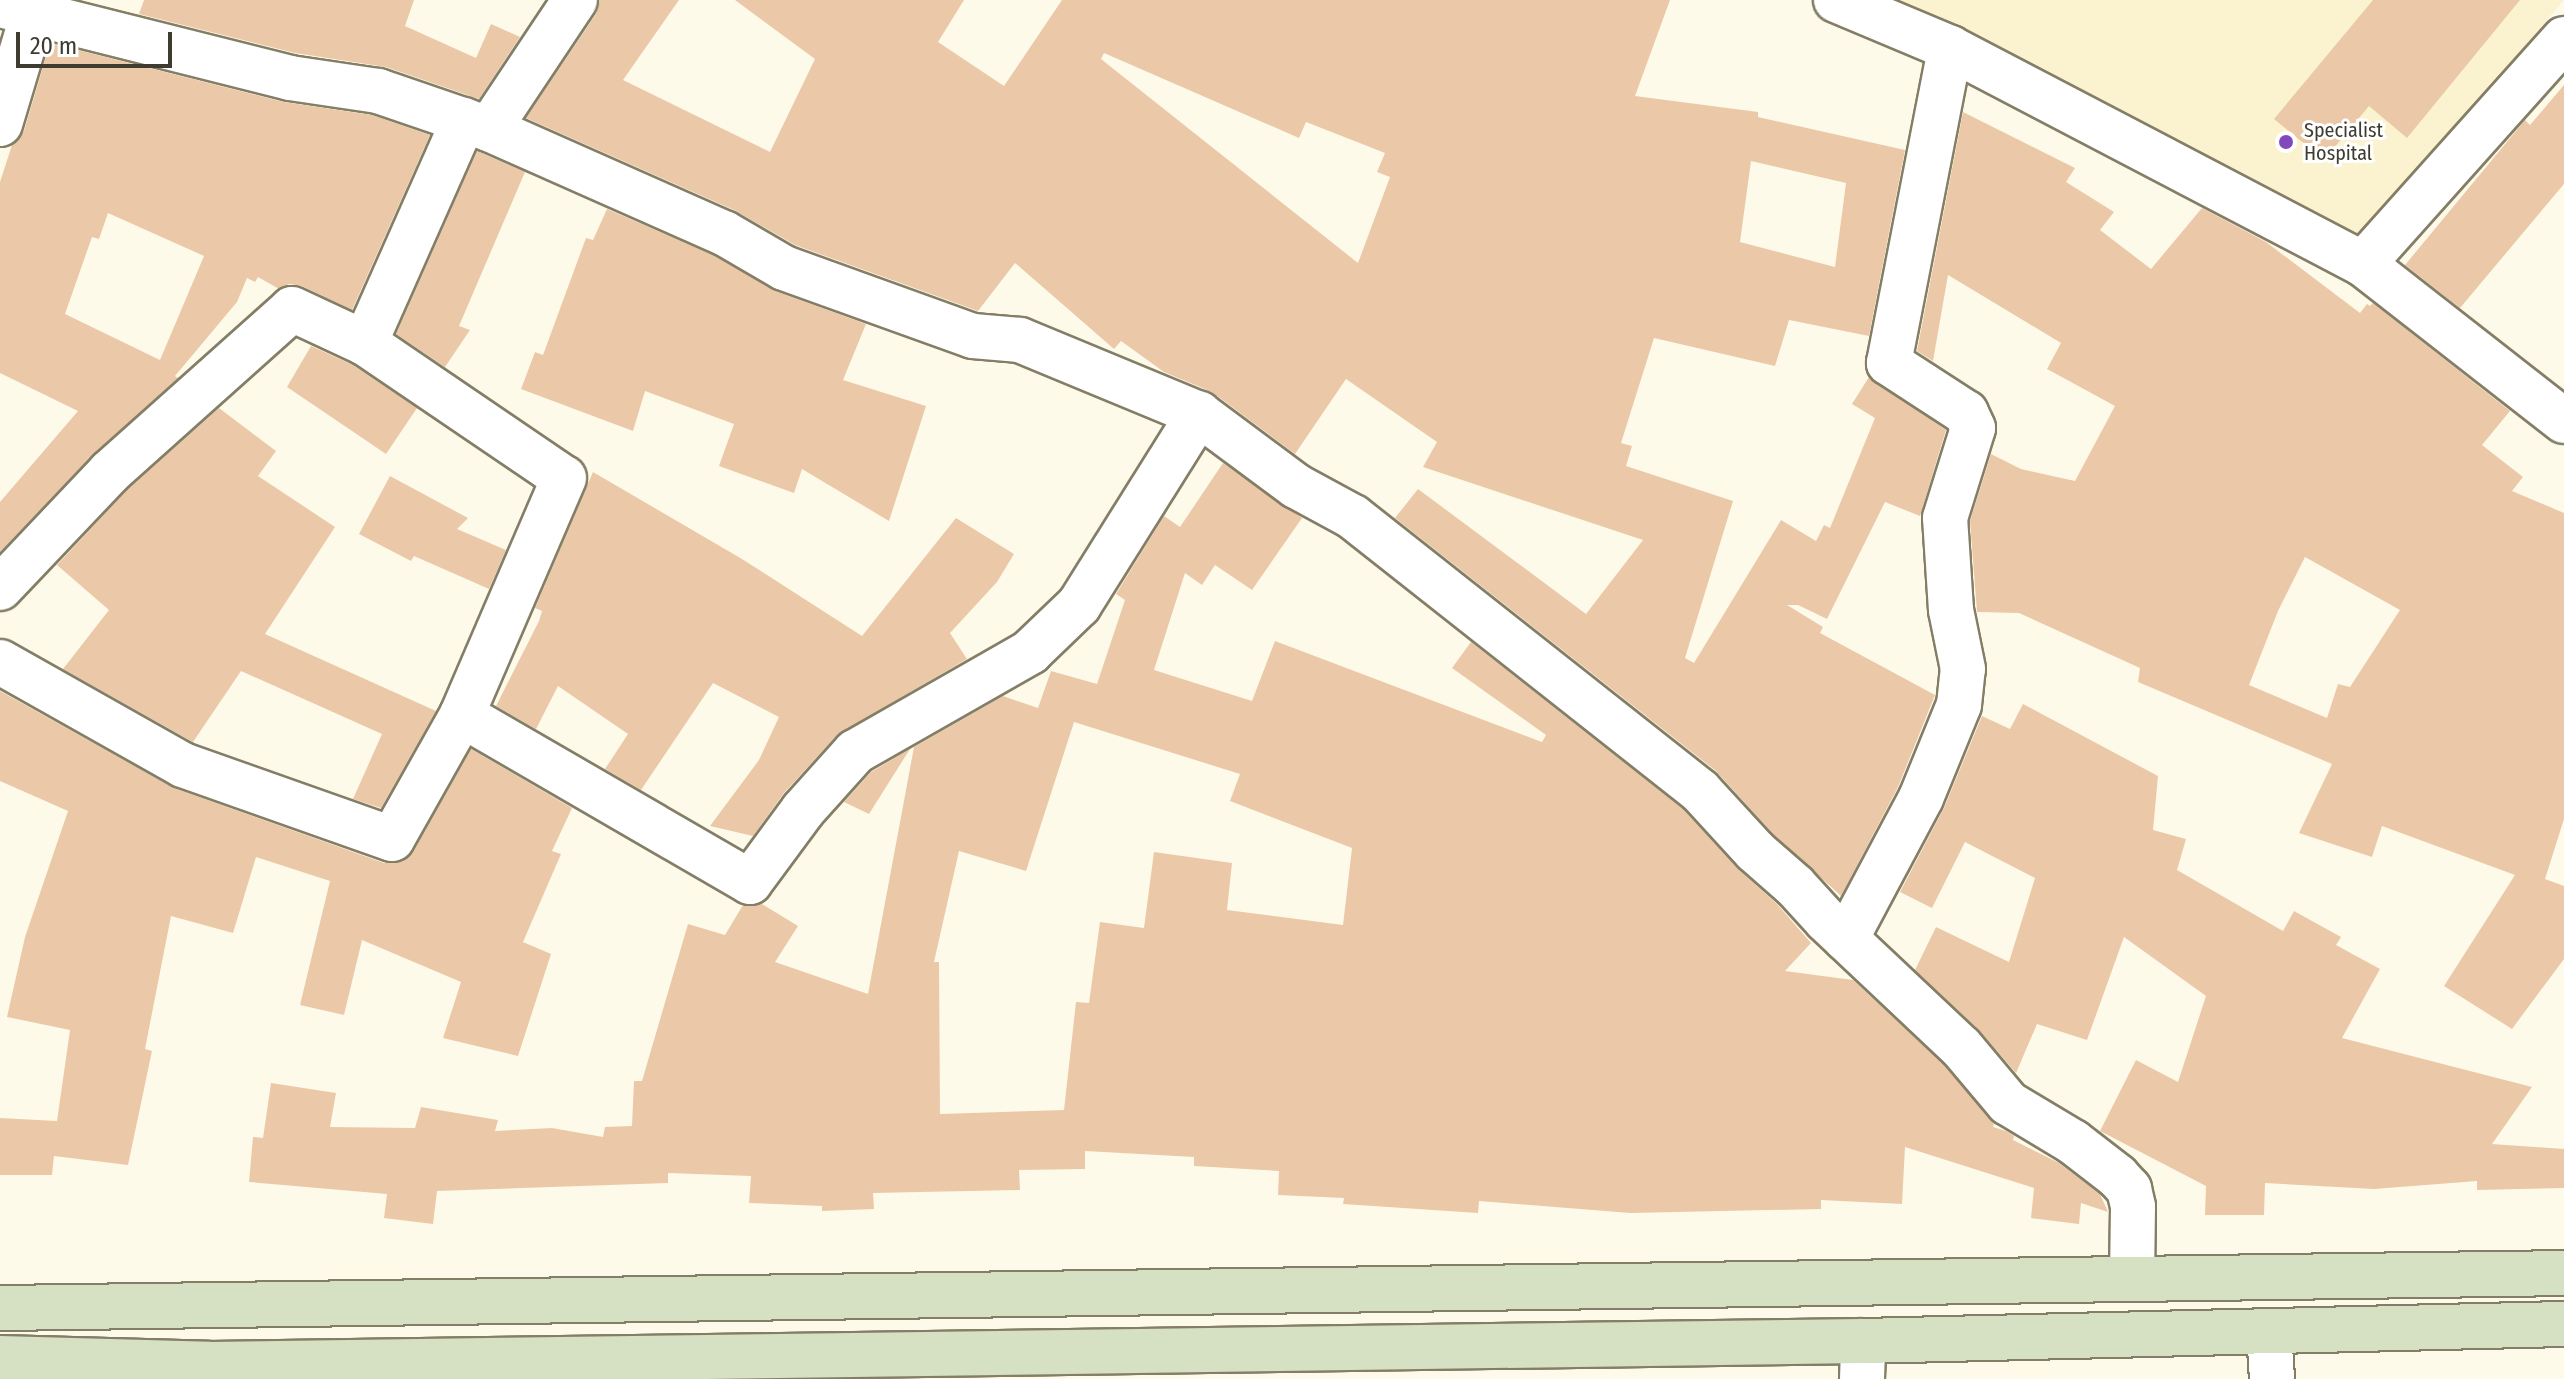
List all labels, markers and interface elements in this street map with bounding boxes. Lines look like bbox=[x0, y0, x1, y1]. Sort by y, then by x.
scale bar bbox=[20, 16, 176, 66]
text: 20 m bbox=[30, 32, 77, 60]
place label: Specialist Hospital bbox=[2304, 118, 2383, 165]
marker: Specialist Hospital bbox=[2275, 131, 2297, 153]

